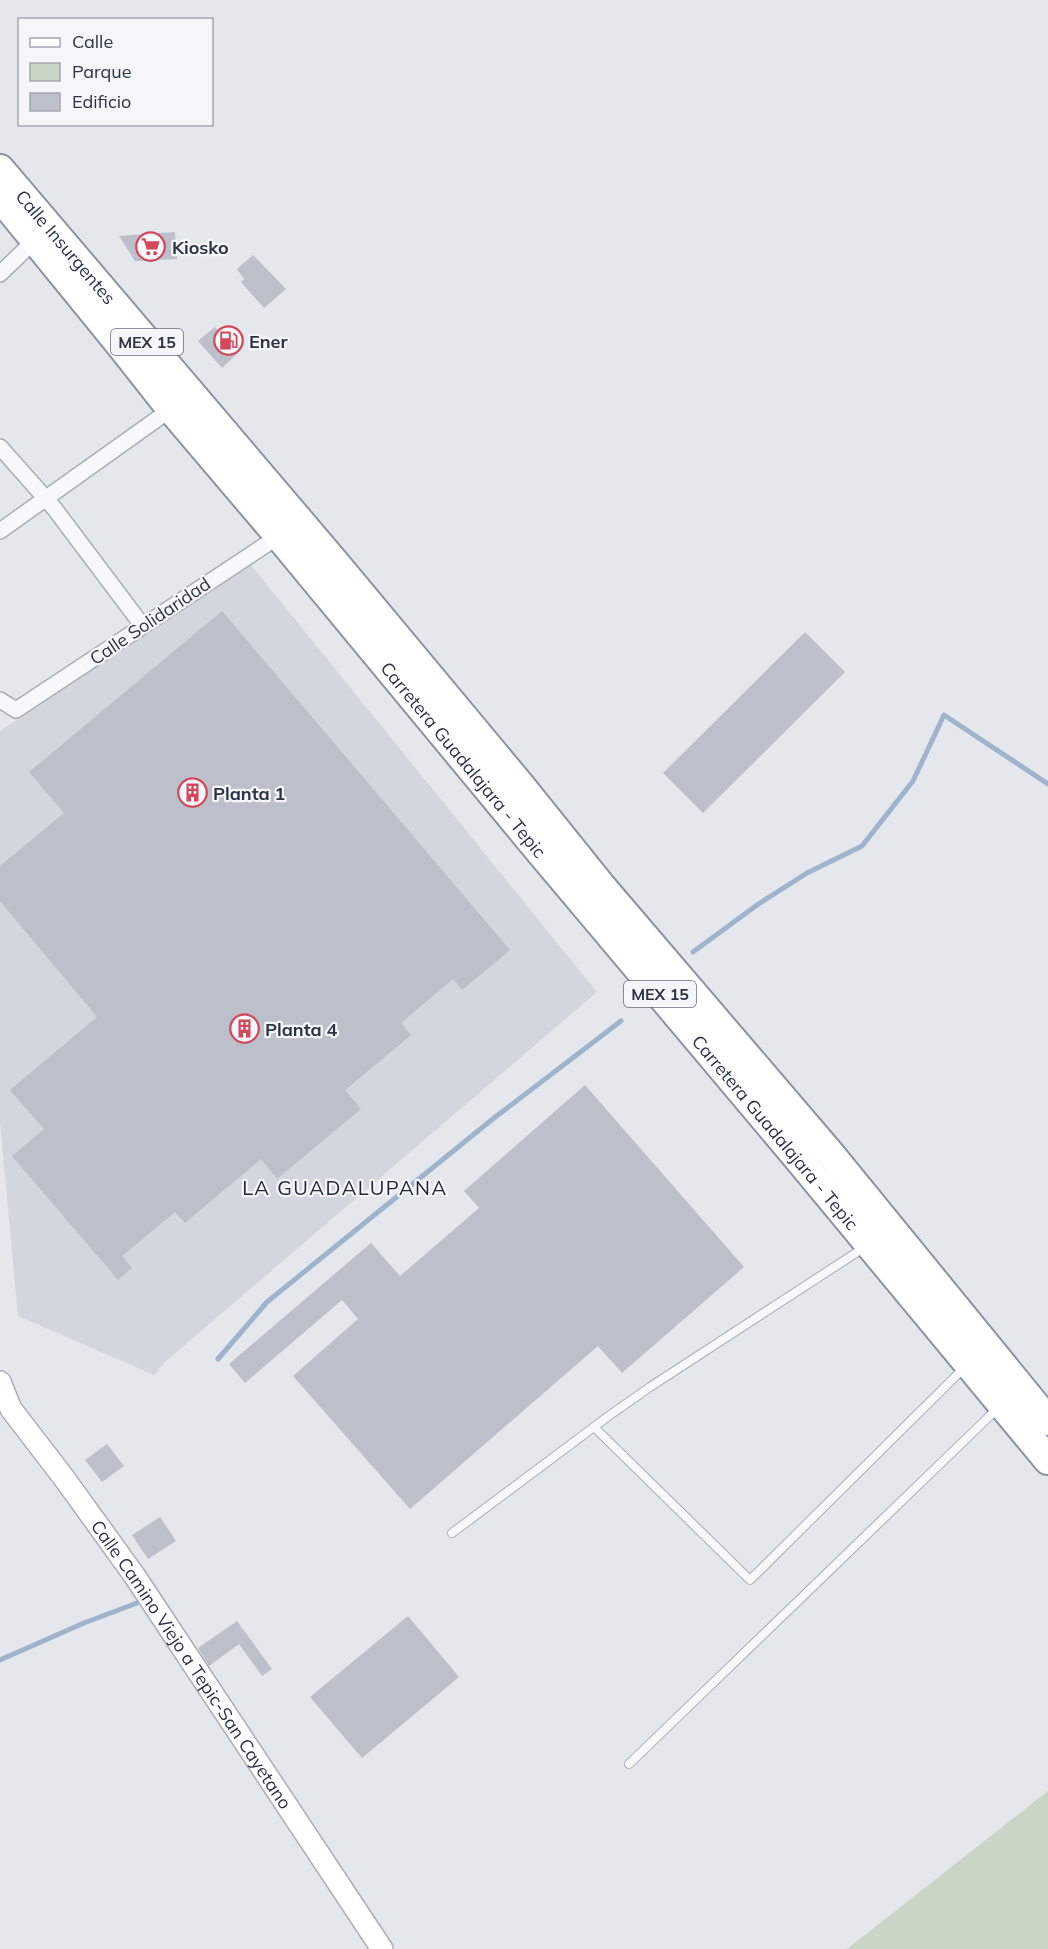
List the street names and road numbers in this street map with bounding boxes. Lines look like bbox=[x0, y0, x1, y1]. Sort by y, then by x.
street label: Calle Insurgentes bbox=[11, 185, 121, 309]
road number: MEX 15 bbox=[111, 329, 183, 355]
street label: Calle Solidaridad bbox=[85, 572, 215, 670]
street label: Carretera Guadalajara - Tepic bbox=[376, 657, 552, 862]
road number: MEX 15 bbox=[624, 981, 696, 1007]
street label: Carretera Guadalajara - Tepic bbox=[687, 1030, 864, 1235]
street label: Calle Camino Viejo a Tepic-San Cayetano bbox=[86, 1515, 297, 1813]

